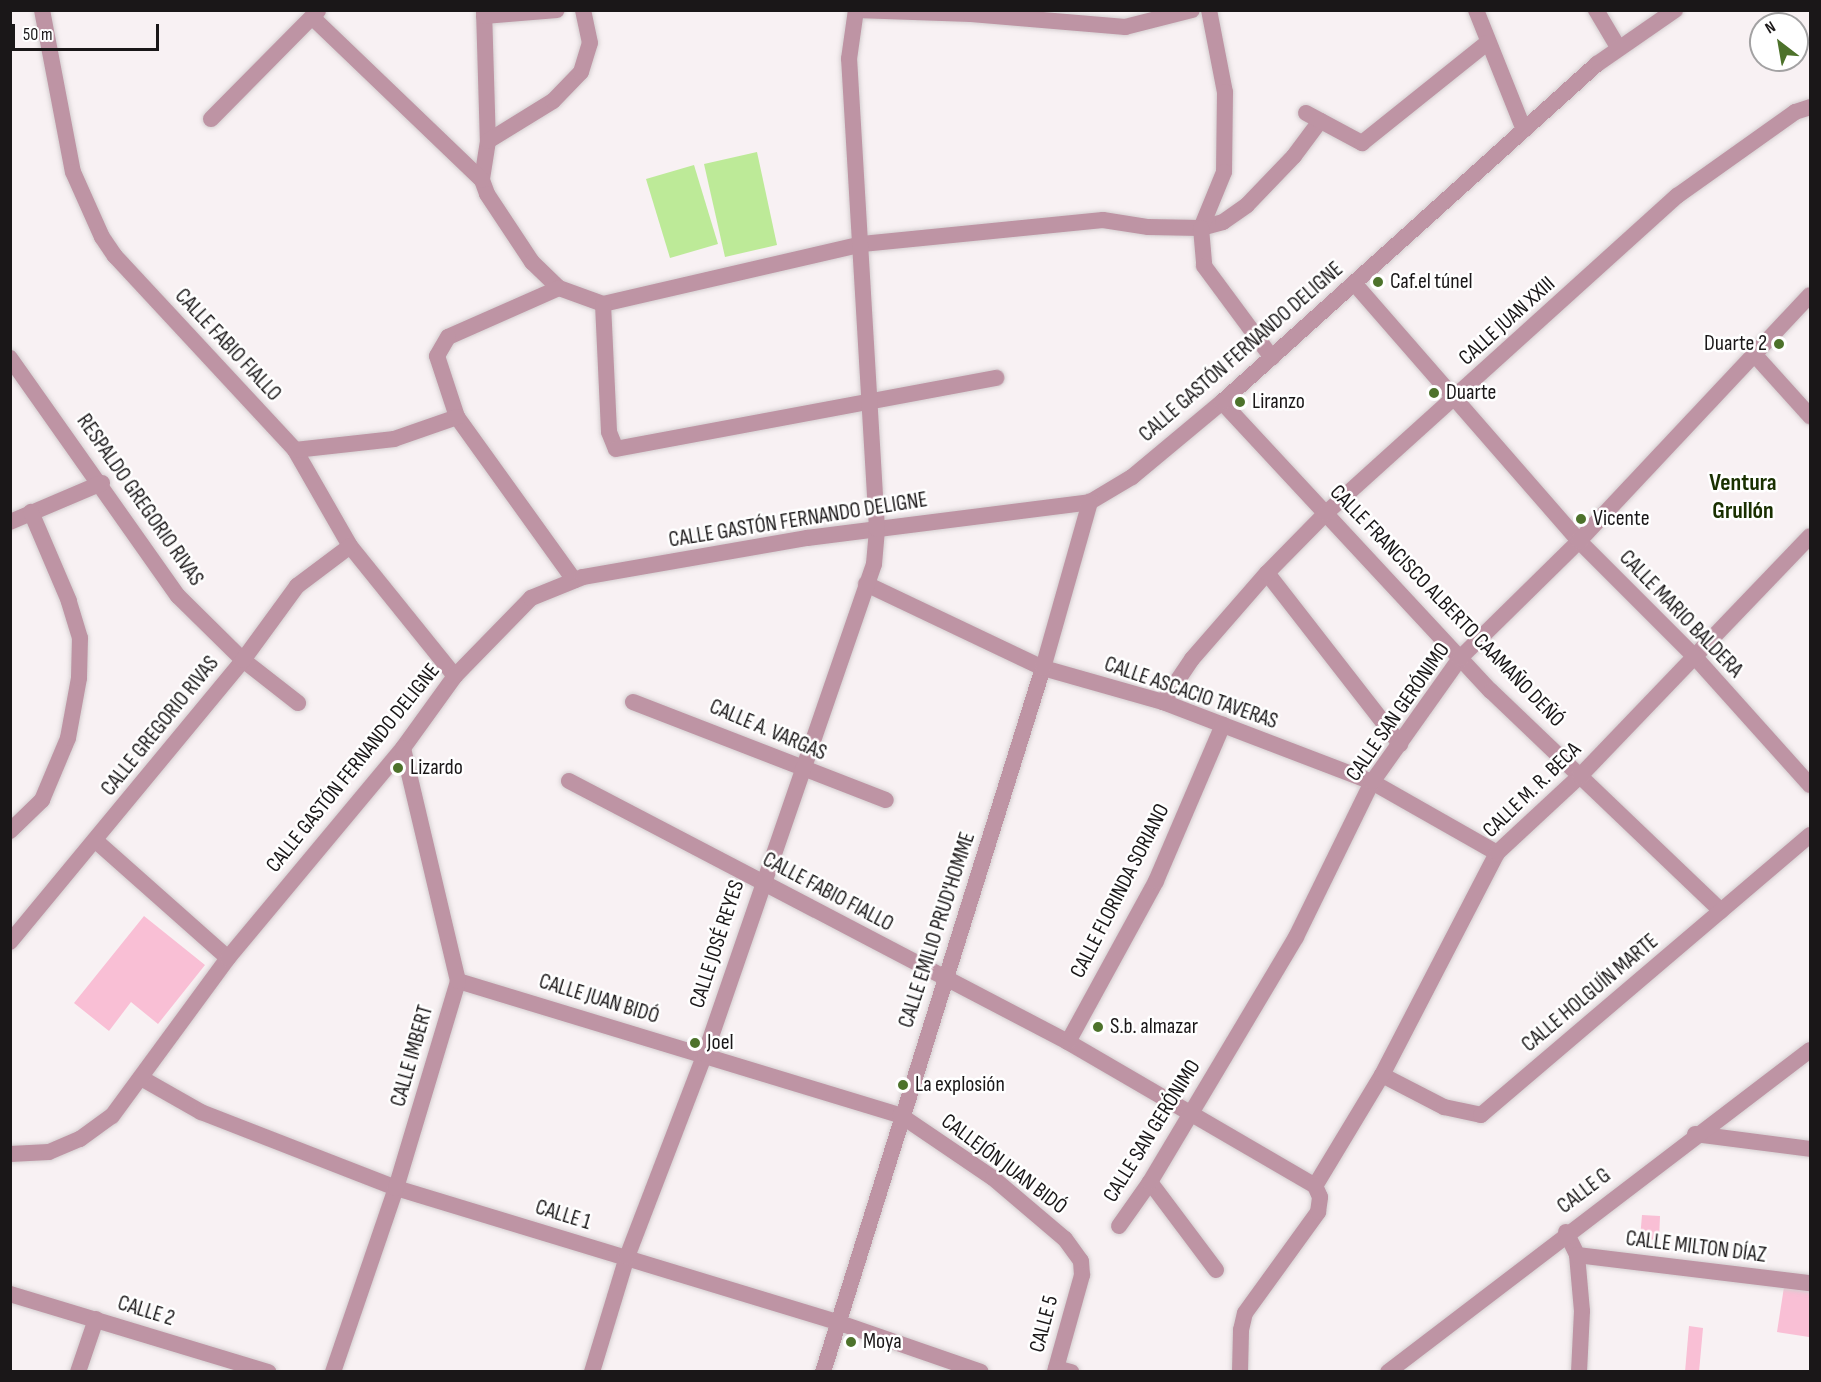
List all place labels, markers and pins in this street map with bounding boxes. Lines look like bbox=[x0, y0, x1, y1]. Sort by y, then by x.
place label: Caf.el túnel bbox=[1390, 269, 1473, 295]
marker: Caf.el túnel bbox=[1371, 275, 1385, 289]
place label: Duarte 2 bbox=[1704, 331, 1767, 357]
marker: Duarte 2 bbox=[1772, 337, 1786, 351]
place label: Duarte bbox=[1446, 380, 1496, 406]
marker: Duarte bbox=[1427, 386, 1441, 400]
place label: Liranzo bbox=[1252, 389, 1305, 415]
marker: Liranzo bbox=[1233, 395, 1247, 409]
place label: Vicente bbox=[1593, 506, 1649, 532]
marker: Vicente bbox=[1574, 512, 1588, 526]
place label: Lizardo bbox=[410, 755, 463, 781]
marker: Lizardo bbox=[391, 761, 405, 775]
place label: S.b. almazar bbox=[1110, 1014, 1198, 1040]
marker: S.b. almazar bbox=[1091, 1020, 1105, 1034]
place label: Joel bbox=[707, 1030, 734, 1056]
marker: Joel bbox=[688, 1036, 702, 1050]
place label: La explosión bbox=[915, 1072, 1005, 1098]
marker: La explosión bbox=[896, 1078, 910, 1092]
place label: Moya bbox=[863, 1329, 902, 1355]
marker: Moya bbox=[844, 1335, 858, 1349]

